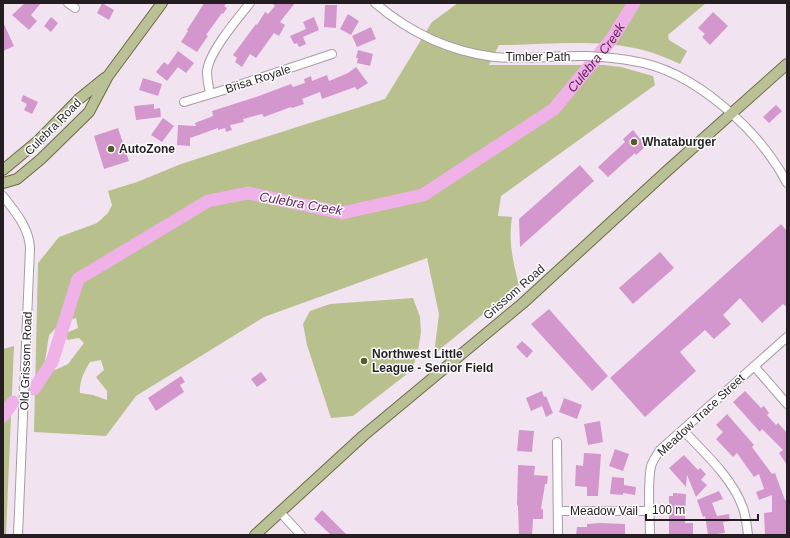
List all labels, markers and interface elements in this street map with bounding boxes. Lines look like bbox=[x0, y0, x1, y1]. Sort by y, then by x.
water label: Culebra Creek bbox=[564, 19, 629, 95]
street label: Timber Path bbox=[506, 50, 570, 64]
street label: Brisa Royale bbox=[223, 62, 293, 96]
street label: Culebra Road bbox=[22, 96, 84, 158]
place label: Whataburger bbox=[642, 135, 716, 149]
marker: Whataburger bbox=[629, 137, 639, 147]
place label: AutoZone bbox=[119, 142, 175, 156]
marker: AutoZone bbox=[106, 144, 116, 154]
water label: Culebra Creek bbox=[258, 189, 345, 218]
street label: Grissom Road bbox=[480, 262, 548, 322]
street label: Old Grissom Road bbox=[17, 311, 35, 411]
place label: Northwest Little League - Senior Field bbox=[372, 347, 493, 375]
marker: Northwest Little League - Senior Field bbox=[359, 356, 369, 366]
street label: Meadow Trace Street bbox=[655, 371, 748, 459]
scale bar bbox=[646, 496, 758, 522]
text: 100 m bbox=[652, 503, 685, 517]
street label: Meadow Vail bbox=[570, 504, 638, 518]

